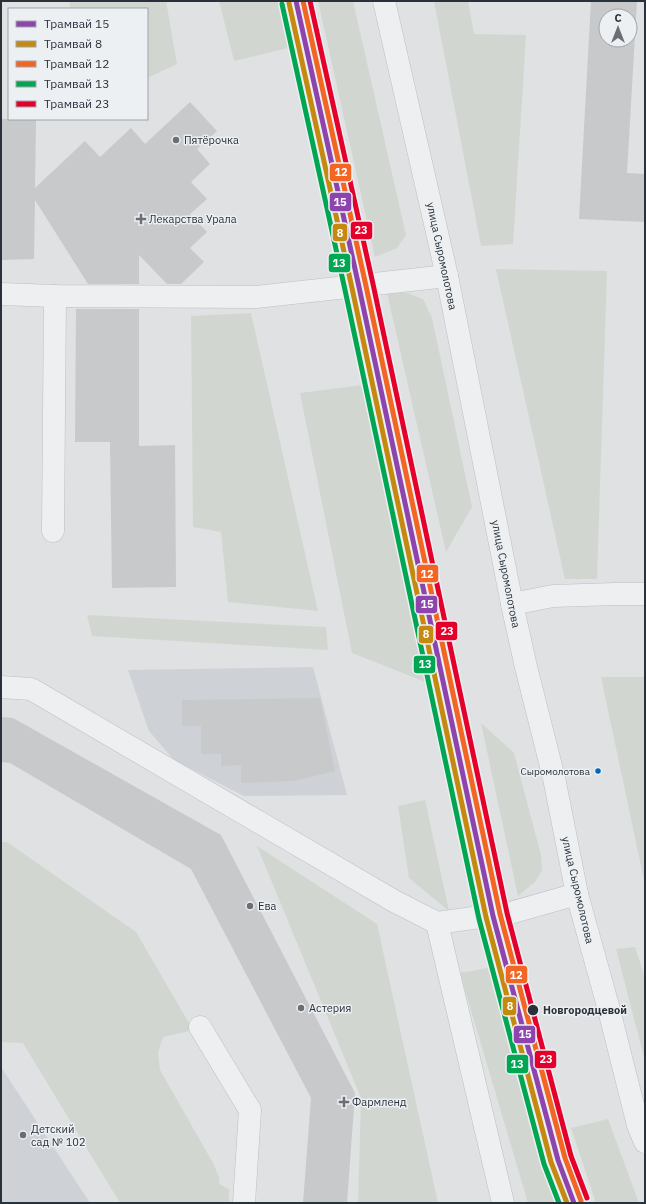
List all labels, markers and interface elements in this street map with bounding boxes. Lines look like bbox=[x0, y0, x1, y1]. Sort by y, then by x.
legend bbox=[8, 8, 148, 120]
north arrow bbox=[598, 8, 638, 48]
text: С bbox=[614, 11, 622, 25]
text: Трамвай 15 bbox=[44, 16, 109, 31]
text: Трамвай 8 bbox=[44, 36, 102, 51]
text: Трамвай 12 bbox=[44, 56, 109, 71]
text: Трамвай 13 bbox=[44, 76, 109, 91]
text: Трамвай 23 bbox=[44, 96, 109, 111]
place label: Пятёрочка bbox=[184, 133, 239, 147]
marker: Пятёрочка bbox=[171, 135, 181, 145]
line badge: 12 bbox=[329, 163, 352, 182]
text: 12 bbox=[334, 165, 348, 179]
line badge: 15 bbox=[329, 192, 352, 212]
text: 15 bbox=[333, 195, 347, 209]
street label: улица Сыромолотова bbox=[424, 201, 460, 311]
place label: Лекарства Урала bbox=[149, 212, 237, 226]
marker: Лекарства Урала bbox=[136, 214, 146, 224]
line badge: 23 bbox=[350, 221, 373, 240]
line badge: 8 bbox=[332, 223, 348, 242]
text: 23 bbox=[354, 223, 368, 237]
text: 8 bbox=[337, 226, 344, 240]
line badge: 13 bbox=[328, 253, 351, 273]
text: 13 bbox=[332, 256, 346, 270]
street label: улица Сыромолотова bbox=[489, 519, 523, 629]
line badge: 12 bbox=[416, 564, 439, 583]
text: 12 bbox=[420, 567, 434, 581]
line badge: 15 bbox=[415, 595, 438, 614]
text: 15 bbox=[420, 597, 434, 611]
line badge: 23 bbox=[435, 621, 458, 641]
text: 23 bbox=[440, 624, 454, 638]
line badge: 8 bbox=[418, 625, 434, 644]
text: 8 bbox=[423, 627, 430, 641]
line badge: 13 bbox=[413, 655, 436, 674]
text: 13 bbox=[418, 657, 432, 671]
place label: Сыромолотова bbox=[520, 765, 591, 778]
marker: Сыромолотова bbox=[593, 766, 603, 776]
street label: улица Сыромолотова bbox=[559, 835, 597, 945]
place label: Ева bbox=[258, 899, 276, 913]
marker: Ева bbox=[245, 901, 255, 911]
line badge: 12 bbox=[505, 965, 528, 984]
text: 12 bbox=[509, 968, 523, 982]
line badge: 8 bbox=[502, 996, 517, 1016]
text: 8 bbox=[507, 999, 514, 1013]
place label: Астерия bbox=[309, 1001, 351, 1015]
marker: Астерия bbox=[296, 1003, 306, 1013]
marker: Новгородцевой bbox=[526, 1003, 540, 1017]
place label: Новгородцевой bbox=[543, 1003, 627, 1017]
line badge: 15 bbox=[513, 1025, 536, 1044]
text: 15 bbox=[518, 1027, 532, 1041]
line badge: 23 bbox=[534, 1050, 557, 1069]
text: 23 bbox=[539, 1052, 553, 1066]
line badge: 13 bbox=[506, 1054, 529, 1074]
text: 13 bbox=[510, 1057, 524, 1071]
place label: Фармленд bbox=[352, 1095, 407, 1109]
marker: Фармленд bbox=[339, 1097, 349, 1107]
place label: Детский сад № 102 bbox=[31, 1122, 86, 1149]
marker: Детский сад № 102 bbox=[18, 1130, 28, 1140]

